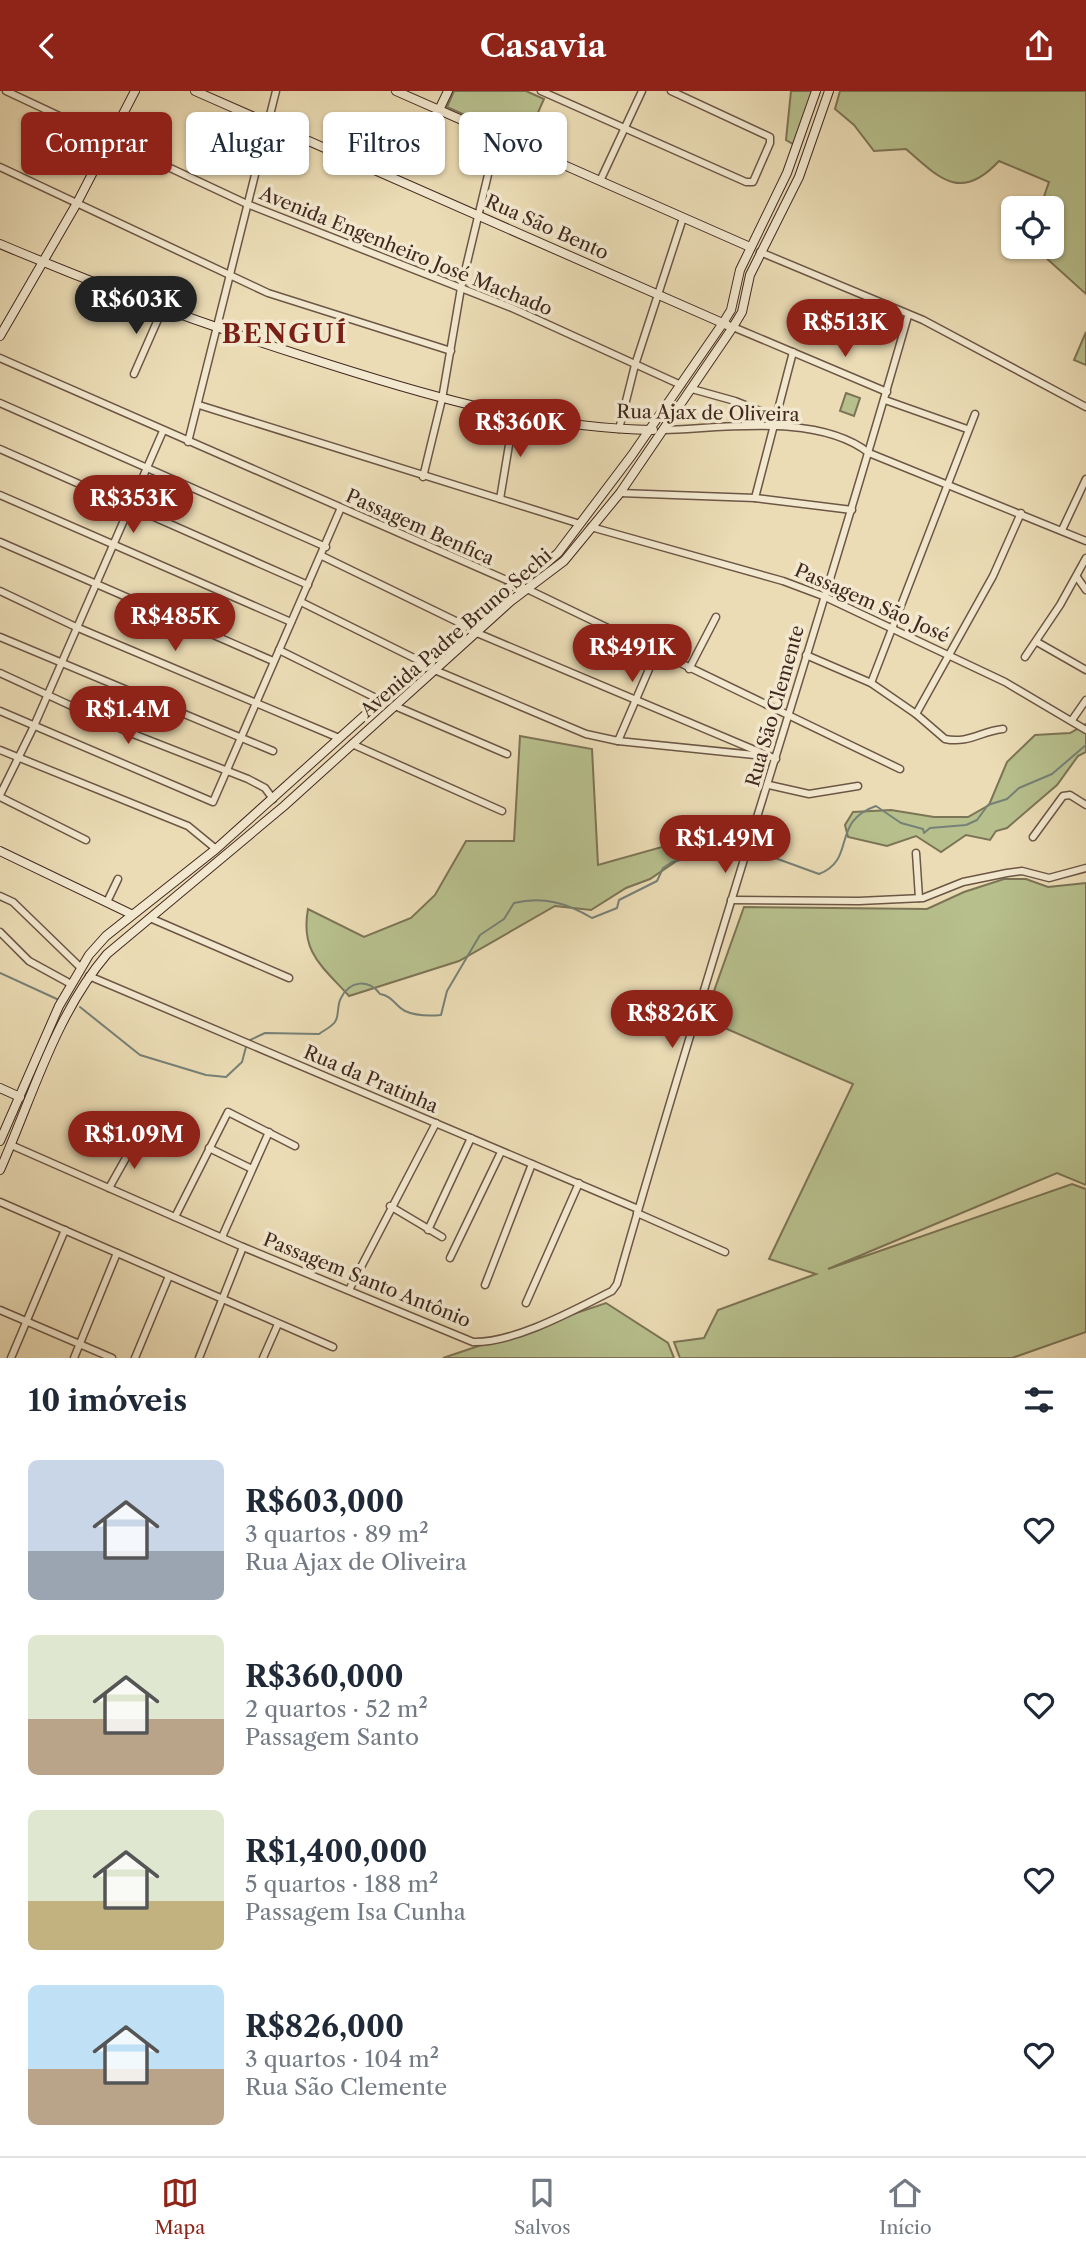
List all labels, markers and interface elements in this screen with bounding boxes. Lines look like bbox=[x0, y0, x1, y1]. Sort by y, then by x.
text: Casavia bbox=[480, 26, 606, 65]
icon: back bbox=[28, 27, 66, 65]
icon: share bbox=[1020, 27, 1058, 65]
chip: Comprar bbox=[21, 112, 172, 175]
chip: Alugar bbox=[186, 112, 309, 175]
chip: Filtros bbox=[323, 112, 445, 175]
chip: Novo bbox=[459, 112, 567, 175]
street label: Avenida Engenheiro José Machado bbox=[255, 181, 556, 320]
street label: Rua São Bento bbox=[482, 190, 612, 264]
map controls bbox=[1001, 196, 1064, 259]
button: locate bbox=[1001, 196, 1064, 259]
pin: R$603K bbox=[79, 277, 193, 336]
text: R$603K bbox=[91, 285, 181, 313]
pin: R$513K bbox=[788, 299, 902, 359]
text: R$513K bbox=[803, 308, 887, 336]
district label: BENGUÍ bbox=[222, 318, 348, 350]
pin: R$360K bbox=[463, 399, 577, 459]
street label: Rua Ajax de Oliveira bbox=[616, 400, 800, 426]
text: R$360K bbox=[475, 408, 565, 436]
pin: R$353K bbox=[76, 475, 190, 535]
text: R$353K bbox=[89, 484, 177, 512]
street label: Passagem Benfica bbox=[342, 484, 498, 570]
street label: Avenida Padre Bruno Sechi bbox=[355, 544, 557, 723]
street label: Passagem São José bbox=[791, 558, 953, 648]
pin: R$485K bbox=[118, 594, 232, 653]
text: R$485K bbox=[130, 602, 220, 630]
street label: Rua São Clemente bbox=[741, 623, 809, 789]
pin: R$491K bbox=[575, 625, 689, 684]
text: R$491K bbox=[589, 633, 675, 661]
pin: R$1.4M bbox=[71, 687, 185, 746]
text: R$1.4M bbox=[85, 695, 171, 723]
pin: R$1.49M bbox=[660, 815, 790, 875]
text: R$1.49M bbox=[675, 824, 775, 852]
pin: R$826K bbox=[615, 991, 729, 1050]
text: R$826K bbox=[627, 999, 717, 1027]
street label: Rua da Pratinha bbox=[300, 1040, 442, 1118]
pin: R$1.09M bbox=[69, 1111, 199, 1171]
text: R$1.09M bbox=[84, 1120, 184, 1148]
street label: Passagem Santo Antônio bbox=[260, 1228, 474, 1332]
icon: filters bbox=[1020, 1381, 1058, 1419]
text: 10 imóveis bbox=[28, 1382, 187, 1419]
text: R$603,000 bbox=[245, 1483, 404, 1520]
icon: home bbox=[84, 1488, 168, 1572]
icon: heart bbox=[1020, 1511, 1058, 1549]
text: 3 quartos · 89 m² bbox=[245, 1520, 429, 1548]
text: Rua Ajax de Oliveira bbox=[245, 1548, 467, 1576]
text: R$360,000 bbox=[245, 1658, 404, 1695]
icon: home bbox=[84, 1663, 168, 1747]
icon: heart bbox=[1020, 1686, 1058, 1724]
text: 2 quartos · 52 m² bbox=[245, 1695, 428, 1723]
text: Passagem Santo bbox=[245, 1723, 419, 1751]
text: R$1,400,000 bbox=[245, 1833, 427, 1870]
icon: home bbox=[84, 1838, 168, 1922]
icon: heart bbox=[1020, 1861, 1058, 1899]
text: 5 quartos · 188 m² bbox=[245, 1870, 438, 1898]
text: Passagem Isa Cunha bbox=[245, 1898, 466, 1926]
text: R$826,000 bbox=[245, 2008, 404, 2045]
icon: home bbox=[84, 2013, 168, 2097]
icon: heart bbox=[1020, 2036, 1058, 2074]
text: 3 quartos · 104 m² bbox=[245, 2045, 439, 2073]
text: Rua São Clemente bbox=[245, 2073, 447, 2101]
tab: Mapa bbox=[154, 2174, 205, 2239]
tab: Salvos bbox=[514, 2174, 570, 2239]
tab: Início bbox=[879, 2174, 932, 2239]

